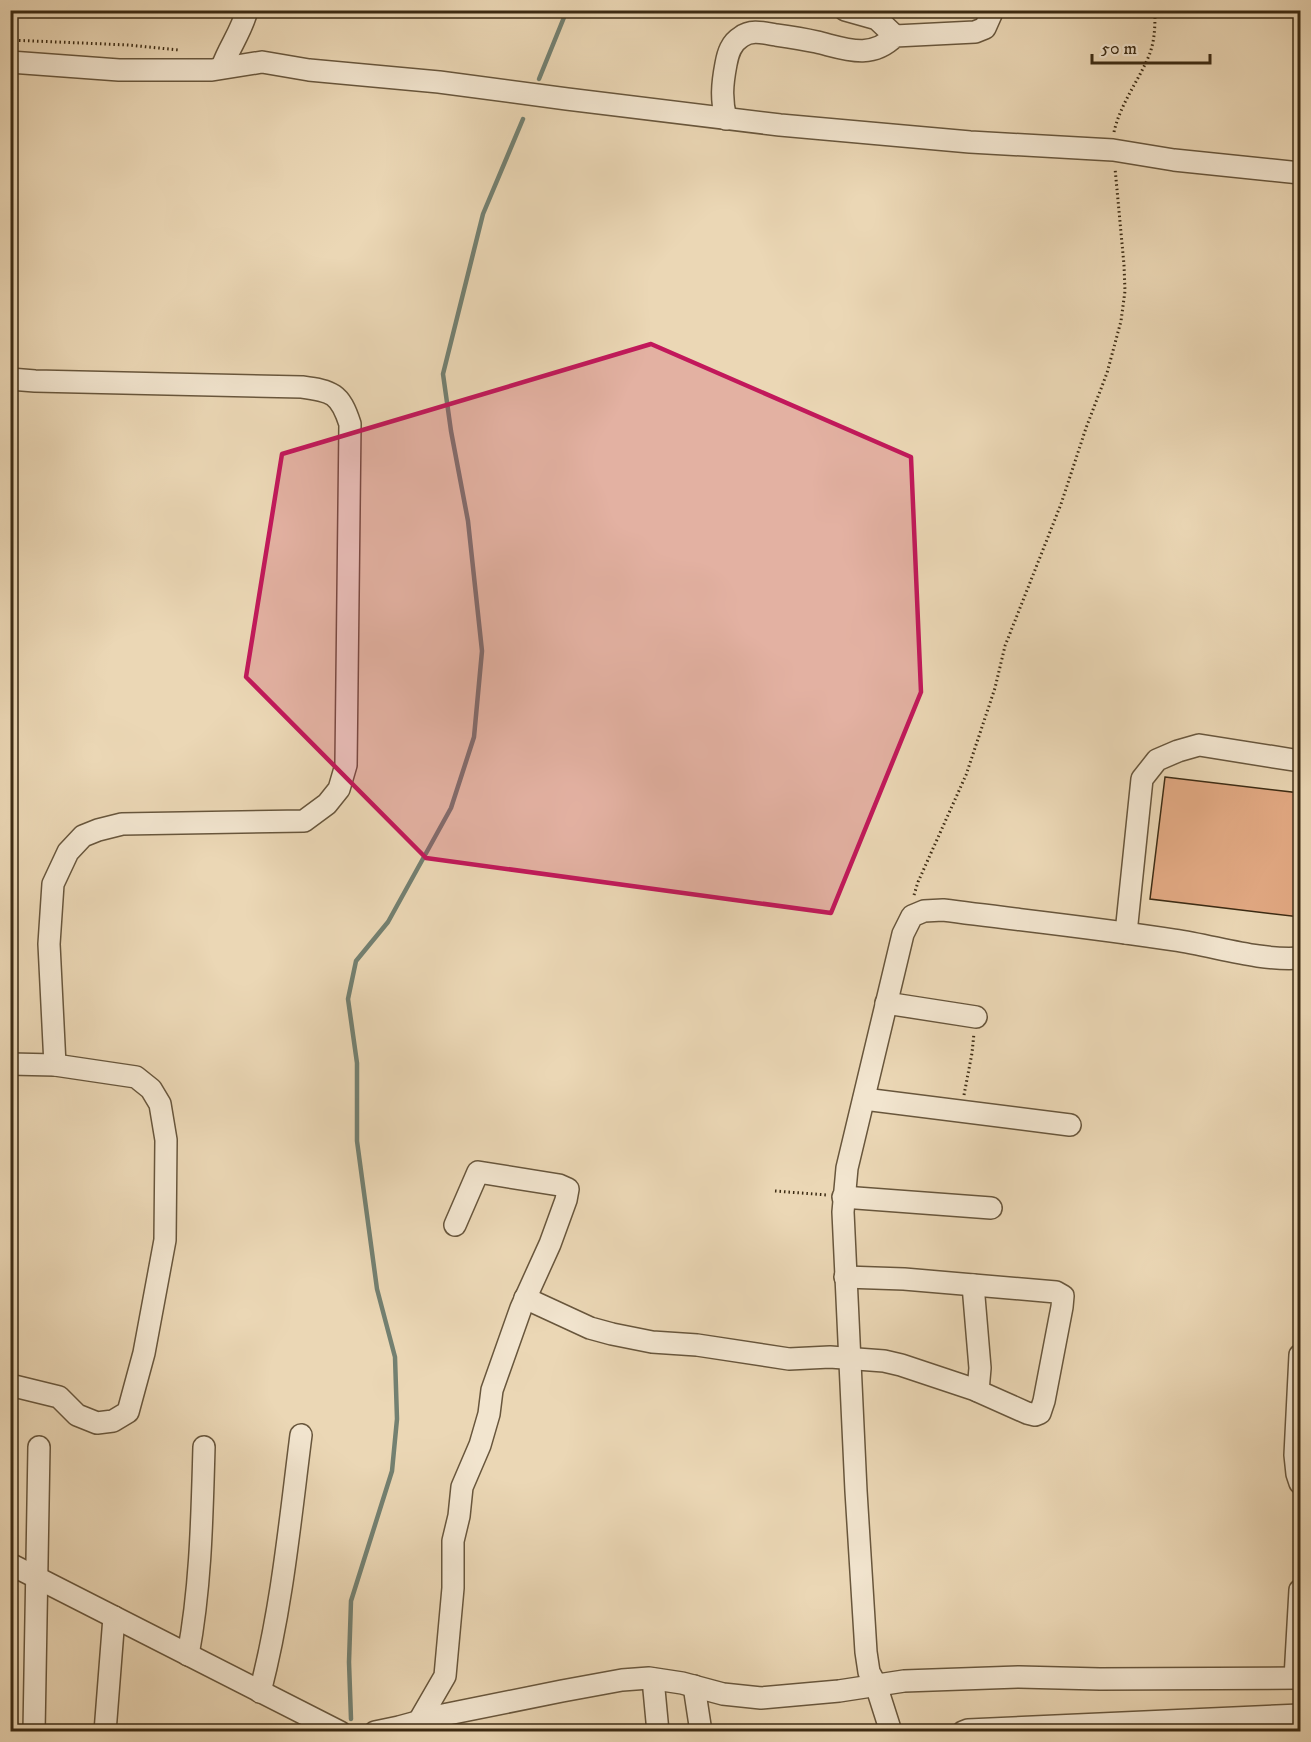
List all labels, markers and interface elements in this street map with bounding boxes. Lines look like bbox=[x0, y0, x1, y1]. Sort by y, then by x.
scale bar bbox=[1092, 27, 1210, 65]
text: 50 m bbox=[1101, 38, 1137, 60]

